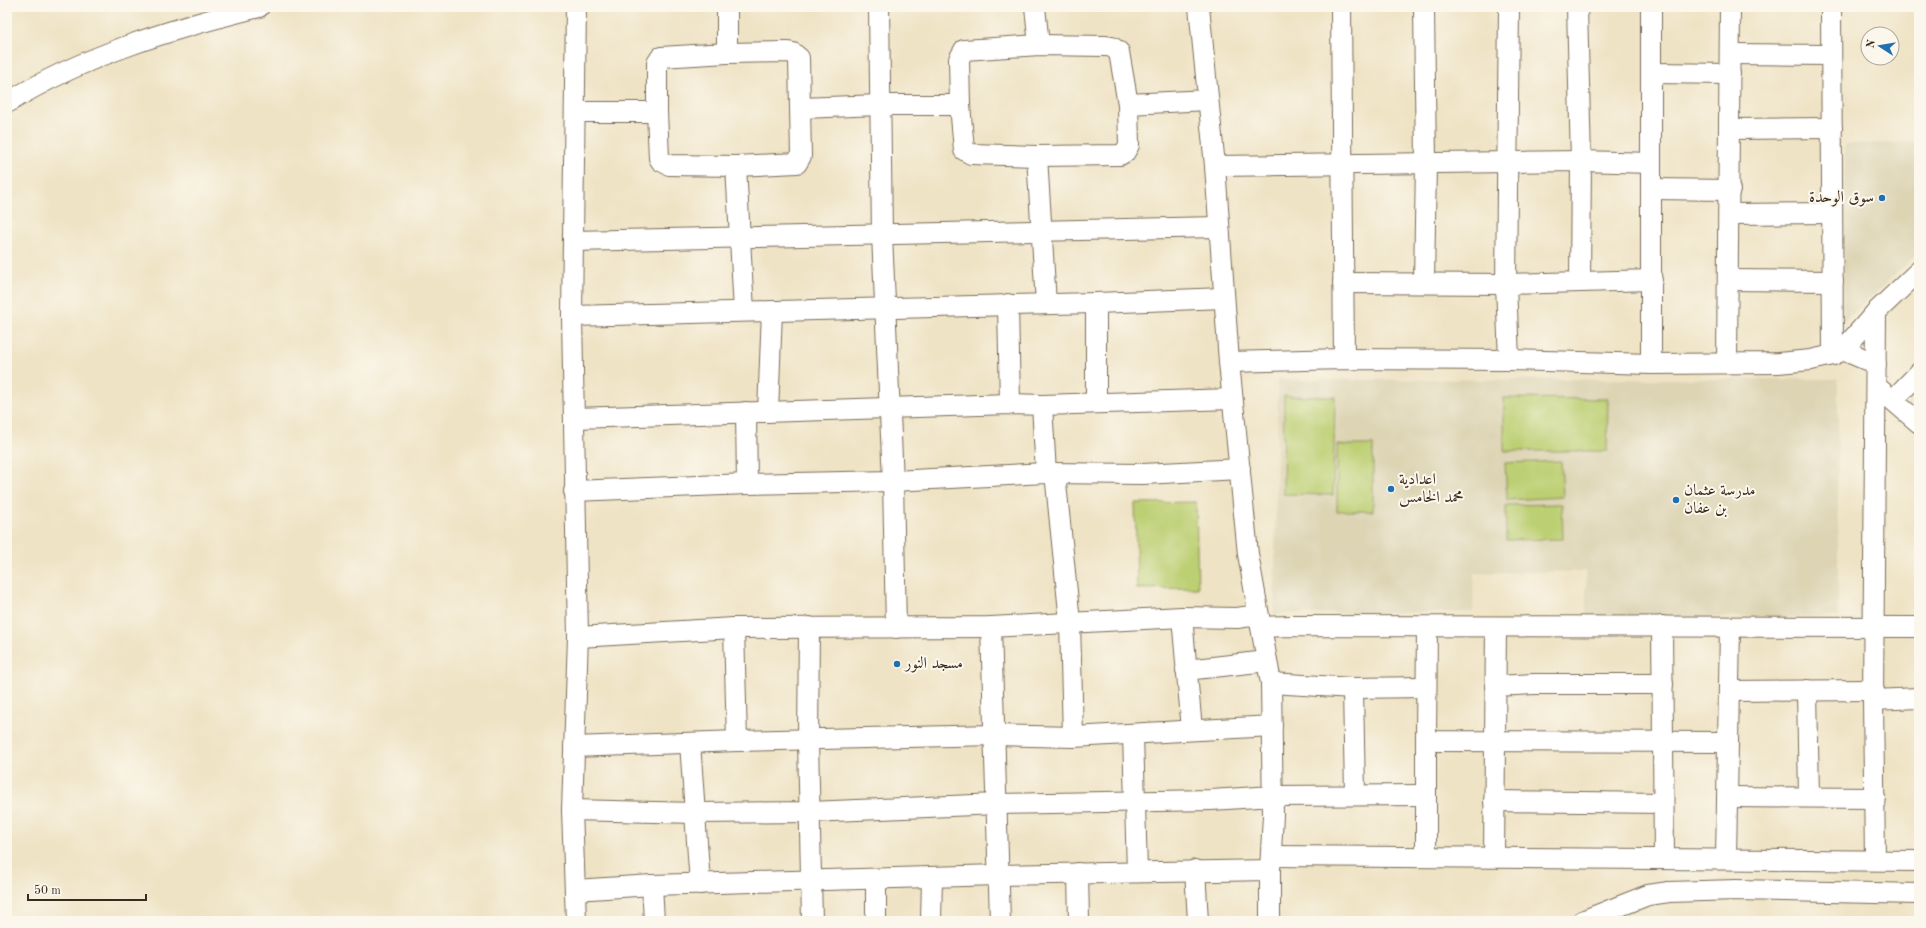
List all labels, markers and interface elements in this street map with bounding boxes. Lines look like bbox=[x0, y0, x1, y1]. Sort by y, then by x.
north arrow bbox=[1860, 26, 1900, 66]
text: N bbox=[1865, 38, 1878, 49]
place label: سوق الوحدة bbox=[1809, 190, 1874, 207]
marker: سوق الوحدة bbox=[1877, 193, 1887, 203]
place label: اعدادية محمد الخامس bbox=[1399, 472, 1463, 507]
place label: مدرسة عثمان بن عفان bbox=[1684, 483, 1756, 518]
marker: اعدادية محمد الخامس bbox=[1386, 484, 1396, 494]
marker: مدرسة عثمان بن عفان bbox=[1671, 495, 1681, 505]
place label: مسجد النور bbox=[903, 656, 963, 673]
marker: مسجد النور bbox=[892, 659, 902, 669]
scale bar bbox=[28, 876, 146, 902]
text: 50 m bbox=[34, 884, 61, 897]

